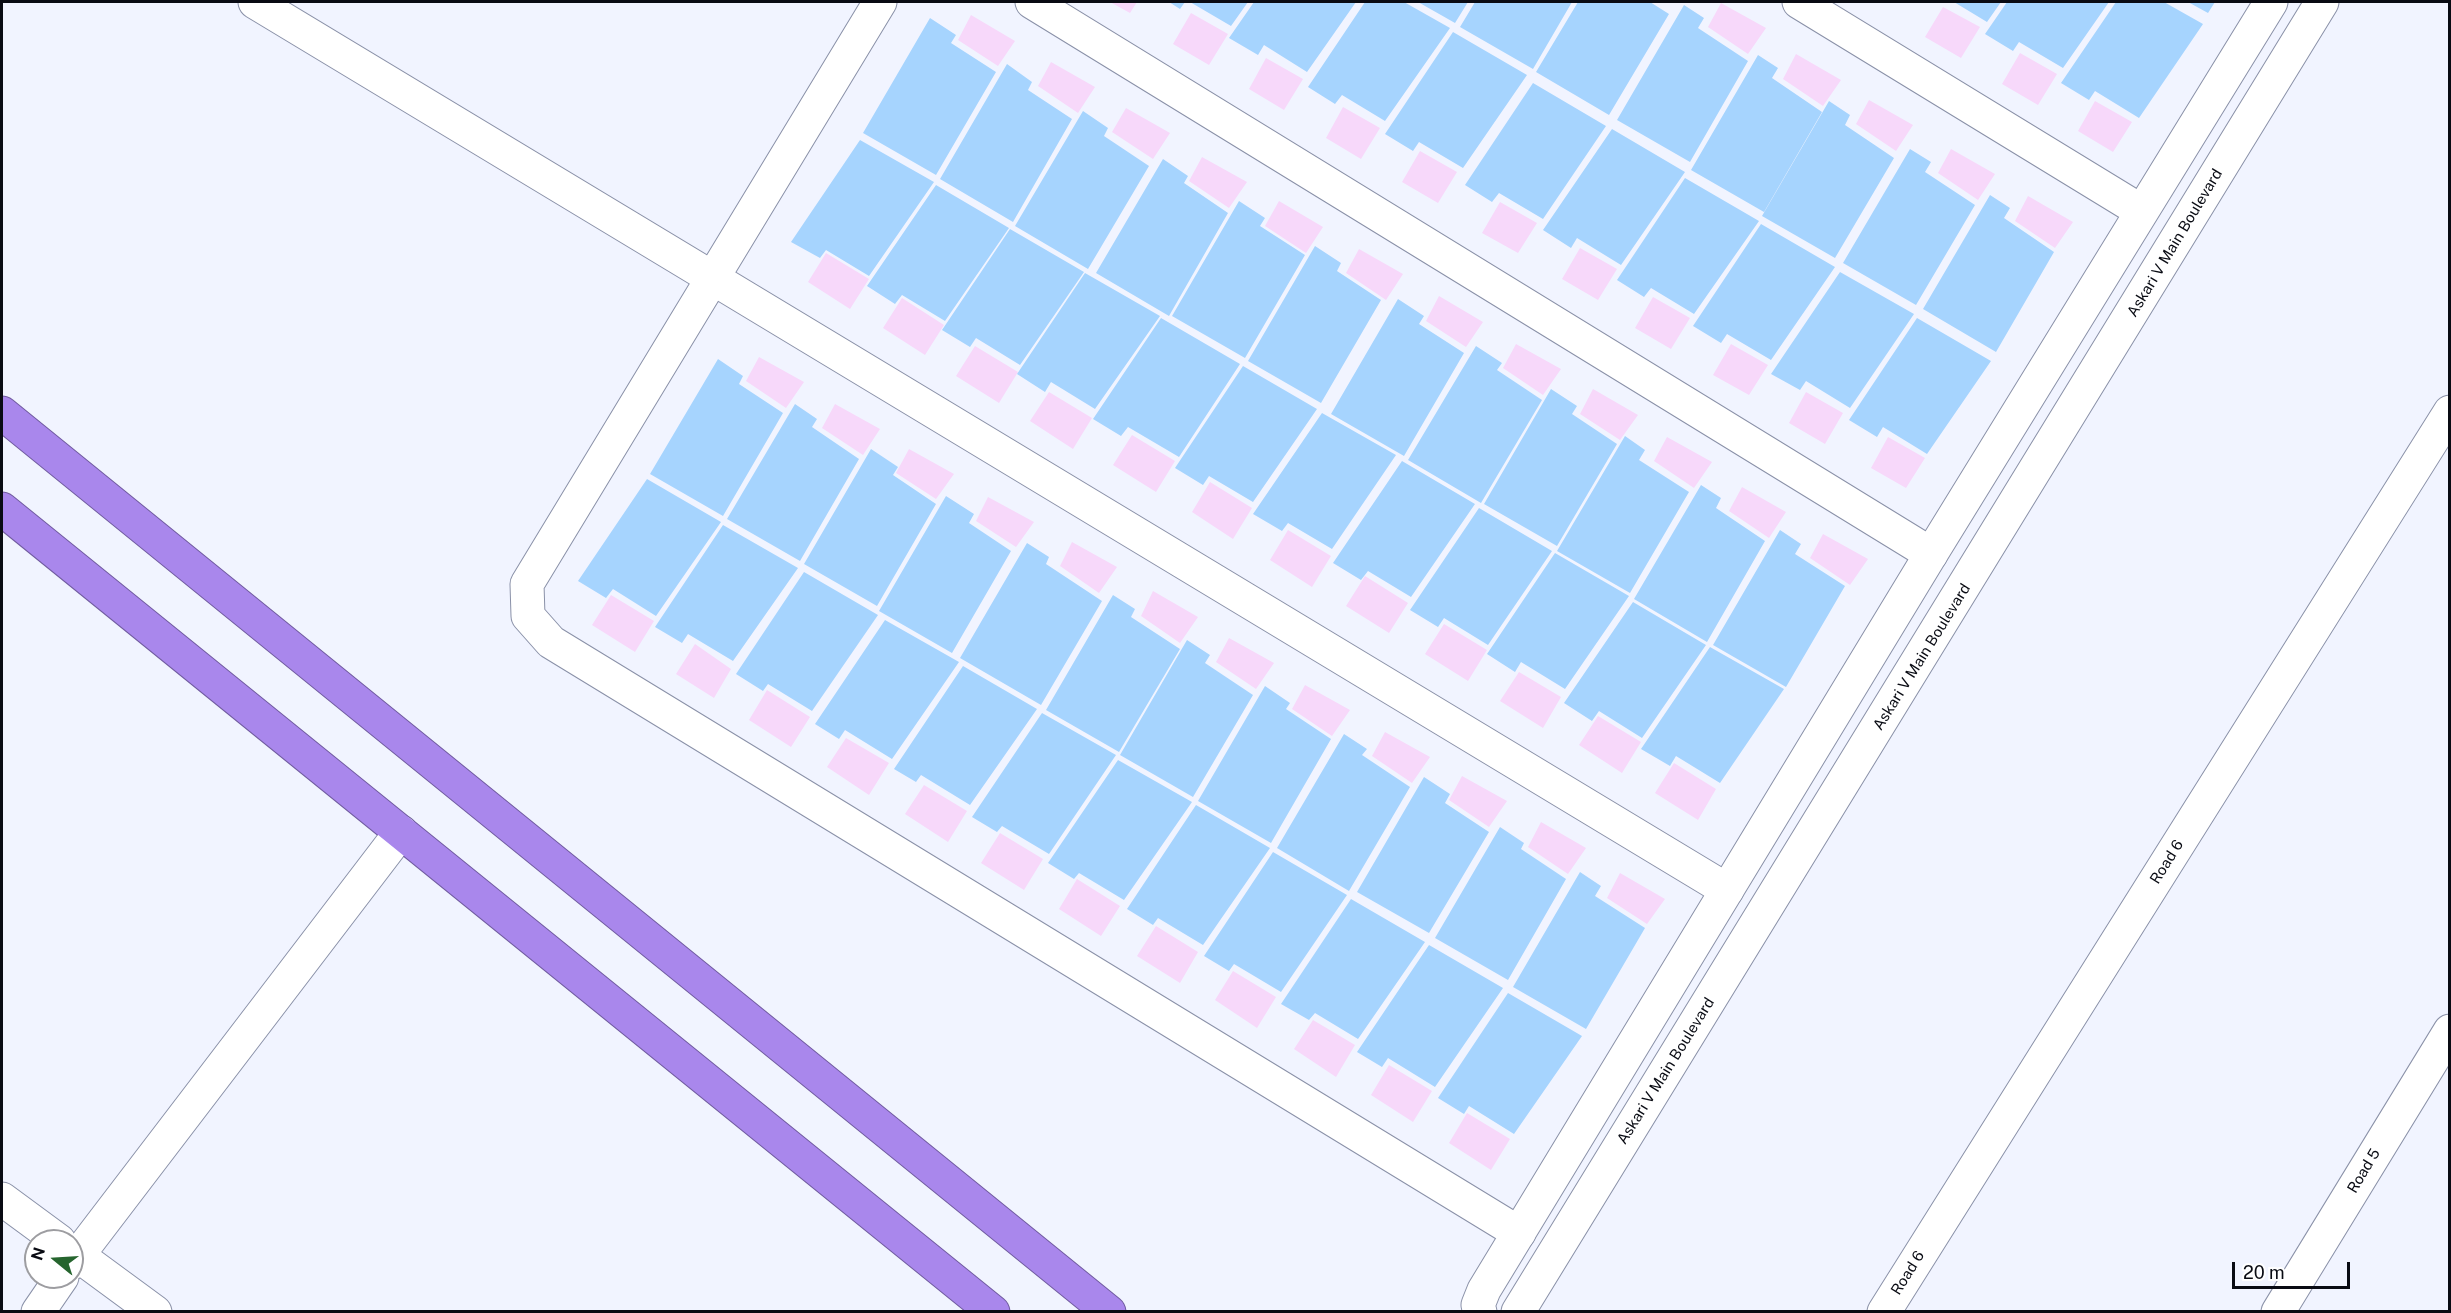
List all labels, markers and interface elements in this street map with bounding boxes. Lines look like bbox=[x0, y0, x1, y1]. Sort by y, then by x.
street label: Askari V Main Boulevard bbox=[2124, 166, 2226, 320]
street label: Askari V Main Boulevard bbox=[1869, 580, 1975, 734]
street label: Road 6 bbox=[2147, 837, 2187, 887]
street label: Askari V Main Boulevard bbox=[1613, 994, 1719, 1148]
street label: Road 5 bbox=[2344, 1145, 2384, 1197]
north arrow bbox=[24, 1229, 84, 1289]
text: N bbox=[27, 1245, 49, 1263]
street label: Road 6 bbox=[1888, 1248, 1928, 1298]
scale bar bbox=[2235, 1250, 2354, 1288]
text: 20 m bbox=[2243, 1262, 2285, 1283]

